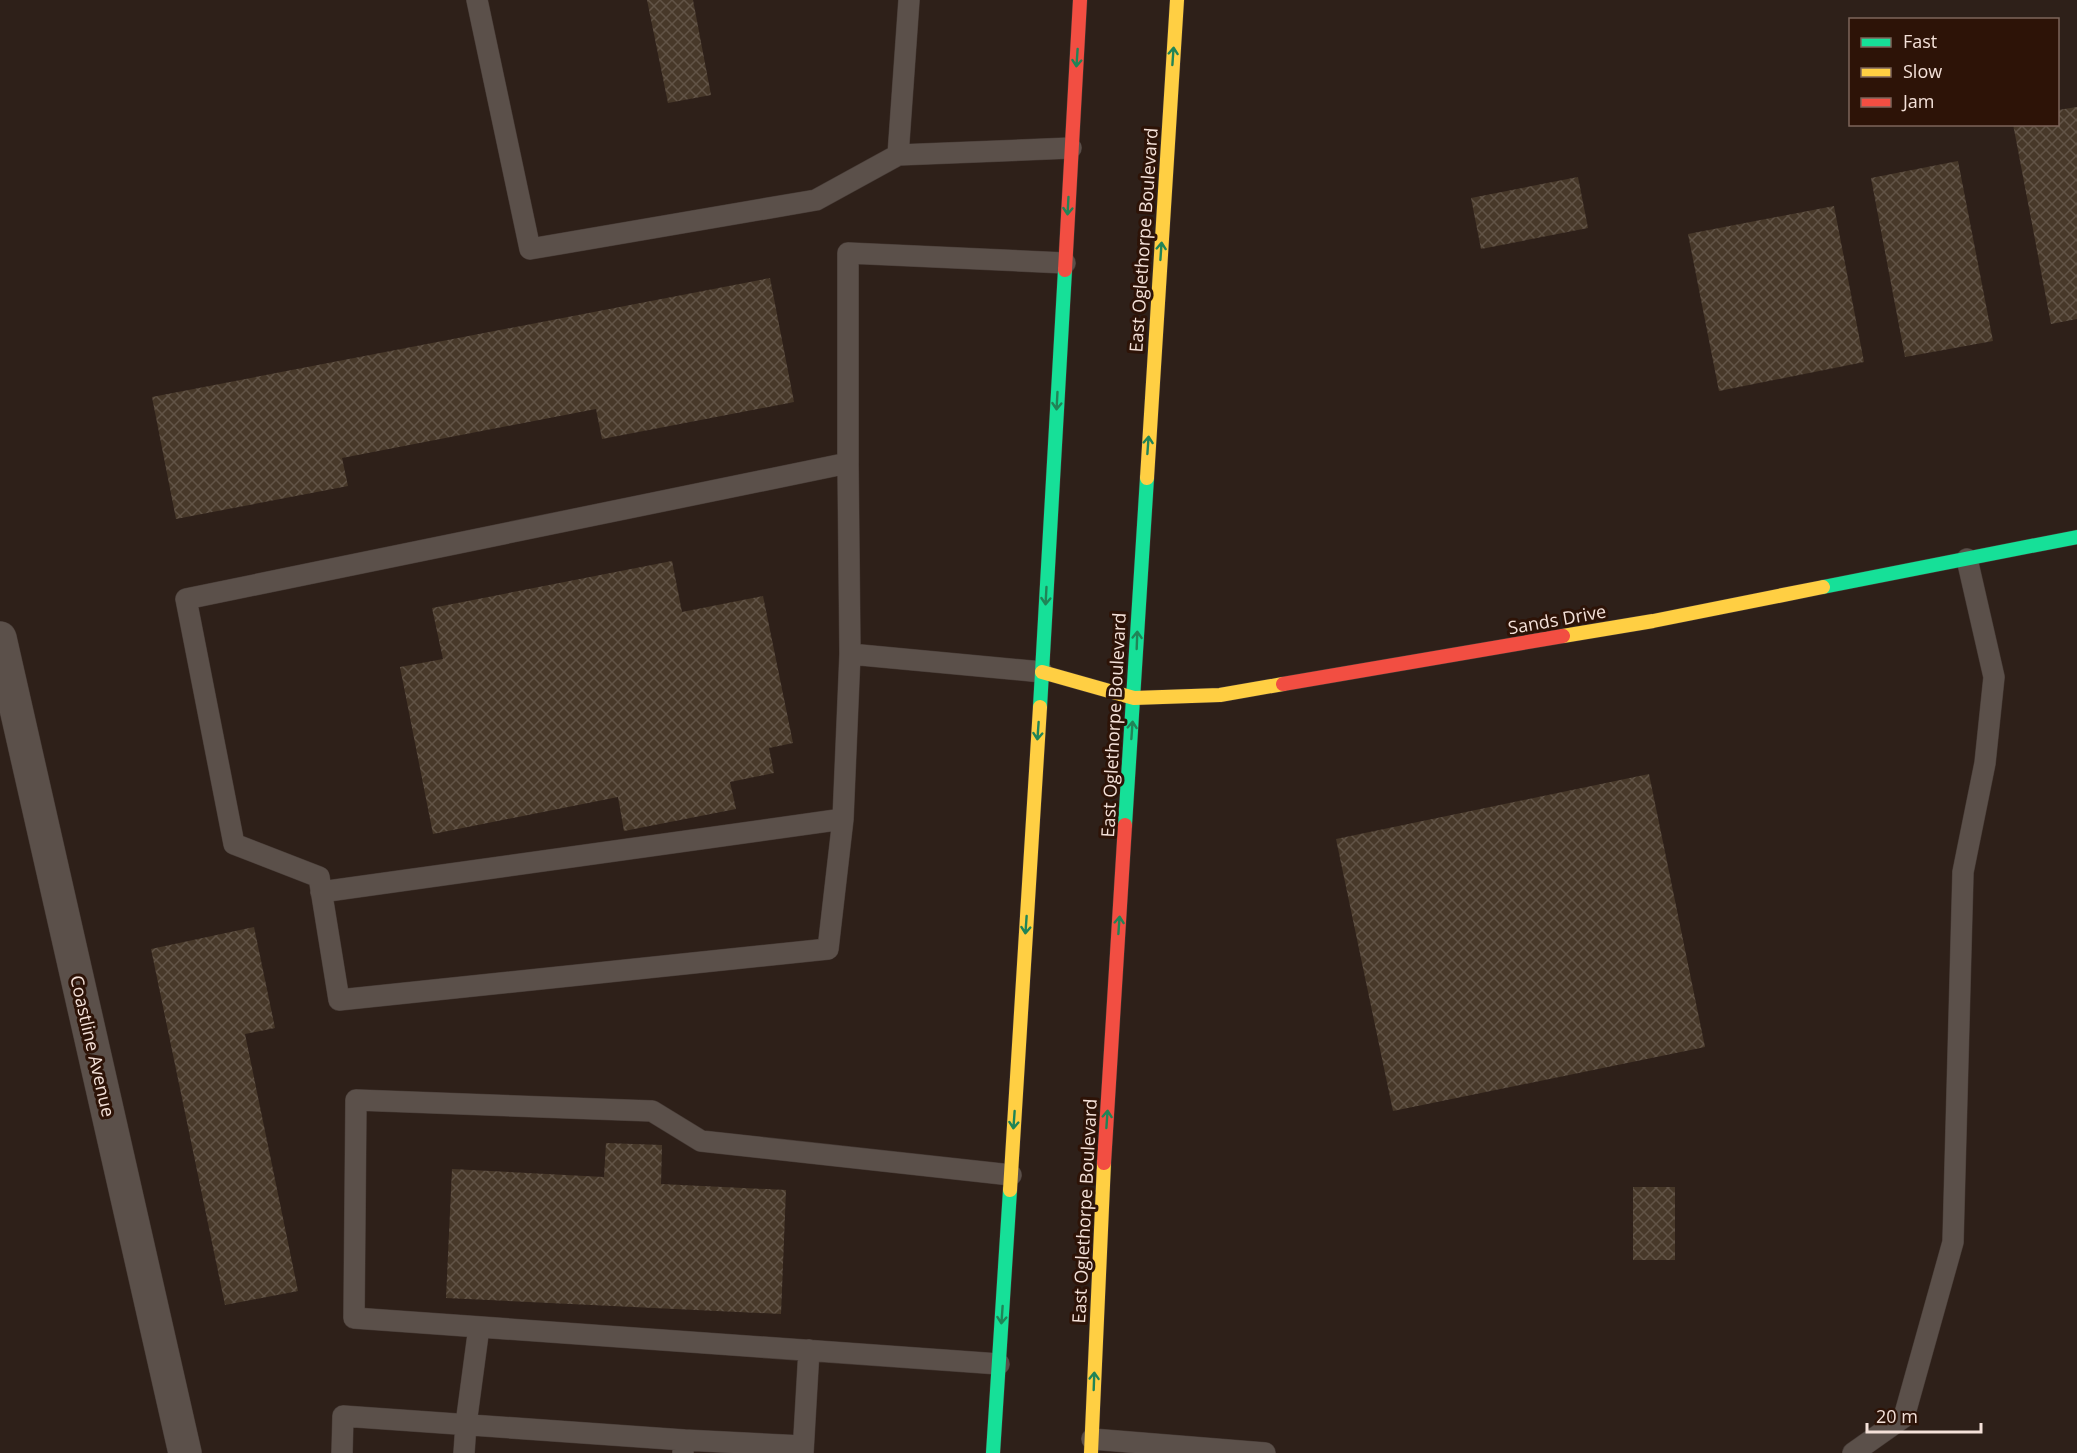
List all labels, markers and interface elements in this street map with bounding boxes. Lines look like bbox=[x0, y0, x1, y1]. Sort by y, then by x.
legend bbox=[1849, 18, 2059, 126]
text: Fast bbox=[1903, 29, 1937, 53]
one-way arrow bbox=[1168, 47, 1179, 67]
one-way arrow bbox=[1071, 48, 1082, 68]
text: Slow bbox=[1903, 59, 1942, 83]
text: Jam bbox=[1901, 89, 1935, 113]
street label: East Oglethorpe Boulevard bbox=[1123, 127, 1163, 353]
one-way arrow bbox=[1062, 196, 1073, 216]
one-way arrow bbox=[1155, 241, 1166, 261]
one-way arrow bbox=[1051, 391, 1062, 411]
one-way arrow bbox=[1143, 436, 1154, 456]
one-way arrow bbox=[1040, 585, 1051, 605]
street label: Sands Drive bbox=[1506, 599, 1608, 639]
street label: East Oglethorpe Boulevard bbox=[1095, 612, 1131, 838]
one-way arrow bbox=[1131, 630, 1142, 650]
one-way arrow bbox=[1033, 720, 1044, 740]
one-way arrow bbox=[1126, 720, 1137, 740]
one-way arrow bbox=[1021, 915, 1032, 935]
one-way arrow bbox=[1114, 915, 1125, 935]
street label: Coastline Avenue bbox=[65, 973, 121, 1119]
street label: East Oglethorpe Boulevard bbox=[1066, 1098, 1102, 1324]
one-way arrow bbox=[1009, 1110, 1020, 1130]
one-way arrow bbox=[1101, 1110, 1112, 1130]
one-way arrow bbox=[996, 1304, 1007, 1324]
one-way arrow bbox=[1089, 1371, 1100, 1391]
scale bar bbox=[1867, 1396, 1981, 1434]
text: 20 m bbox=[1876, 1404, 1918, 1428]

